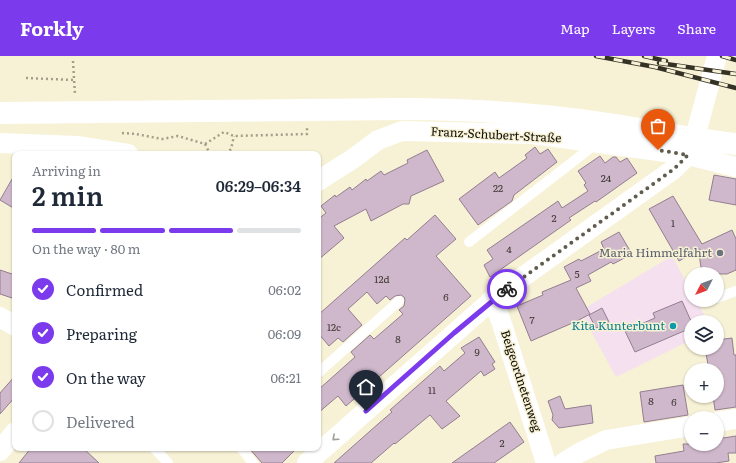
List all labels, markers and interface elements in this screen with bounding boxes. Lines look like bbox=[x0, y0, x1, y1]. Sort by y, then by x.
text: Forkly bbox=[20, 14, 84, 42]
text: Map bbox=[560, 18, 590, 38]
text: Layers bbox=[612, 18, 655, 38]
text: Share bbox=[677, 18, 716, 38]
pin bbox=[641, 109, 675, 150]
icon: bag bbox=[647, 115, 669, 137]
street label: Franz-Schubert-Straße bbox=[430, 122, 562, 146]
text: Arriving in bbox=[32, 161, 101, 180]
house number: 24 bbox=[601, 170, 612, 185]
text: 06:29–06:34 bbox=[216, 174, 301, 197]
text: 2 min bbox=[32, 175, 103, 214]
house number: 22 bbox=[493, 180, 503, 195]
house number: 2 bbox=[551, 210, 557, 225]
house number: 1 bbox=[671, 215, 675, 230]
text: On the way · 80 m bbox=[32, 239, 140, 258]
house number: 4 bbox=[506, 241, 512, 256]
place label: Maria Himmelfahrt bbox=[599, 243, 712, 261]
marker: Maria Himmelfahrt bbox=[715, 248, 725, 258]
house number: 5 bbox=[574, 266, 580, 281]
north arrow bbox=[684, 267, 724, 307]
map controls bbox=[684, 267, 724, 451]
courier bbox=[487, 269, 527, 309]
house number: 12d bbox=[374, 271, 390, 286]
icon: check bbox=[32, 278, 54, 300]
text: Confirmed bbox=[66, 278, 143, 301]
icon: bike bbox=[496, 278, 518, 300]
text: 06:02 bbox=[268, 280, 301, 299]
house number: 6 bbox=[443, 289, 449, 304]
house number: 7 bbox=[529, 312, 535, 327]
button: layers bbox=[684, 315, 724, 355]
place label: Kita Kunterbunt bbox=[571, 316, 665, 334]
house number: 12c bbox=[327, 319, 341, 334]
marker: Kita Kunterbunt bbox=[668, 321, 678, 331]
icon: check bbox=[32, 322, 54, 344]
text: Preparing bbox=[66, 322, 137, 345]
text: 06:09 bbox=[268, 324, 301, 343]
street label: Beigeordnetenweg bbox=[497, 328, 547, 434]
house number: 8 bbox=[395, 331, 401, 346]
house number: 9 bbox=[474, 344, 480, 359]
button: + bbox=[684, 363, 724, 403]
icon: check bbox=[32, 366, 54, 388]
text: On the way bbox=[66, 366, 146, 389]
text: 06:21 bbox=[270, 368, 301, 387]
pin bbox=[349, 370, 383, 411]
icon: home bbox=[355, 376, 377, 398]
house number: 11 bbox=[428, 382, 436, 397]
house number: 8 bbox=[648, 393, 654, 408]
house number: 6 bbox=[671, 394, 677, 409]
text: Delivered bbox=[66, 410, 135, 433]
button: − bbox=[684, 411, 724, 451]
one-way arrow bbox=[332, 434, 340, 441]
house number: 2 bbox=[499, 435, 505, 450]

